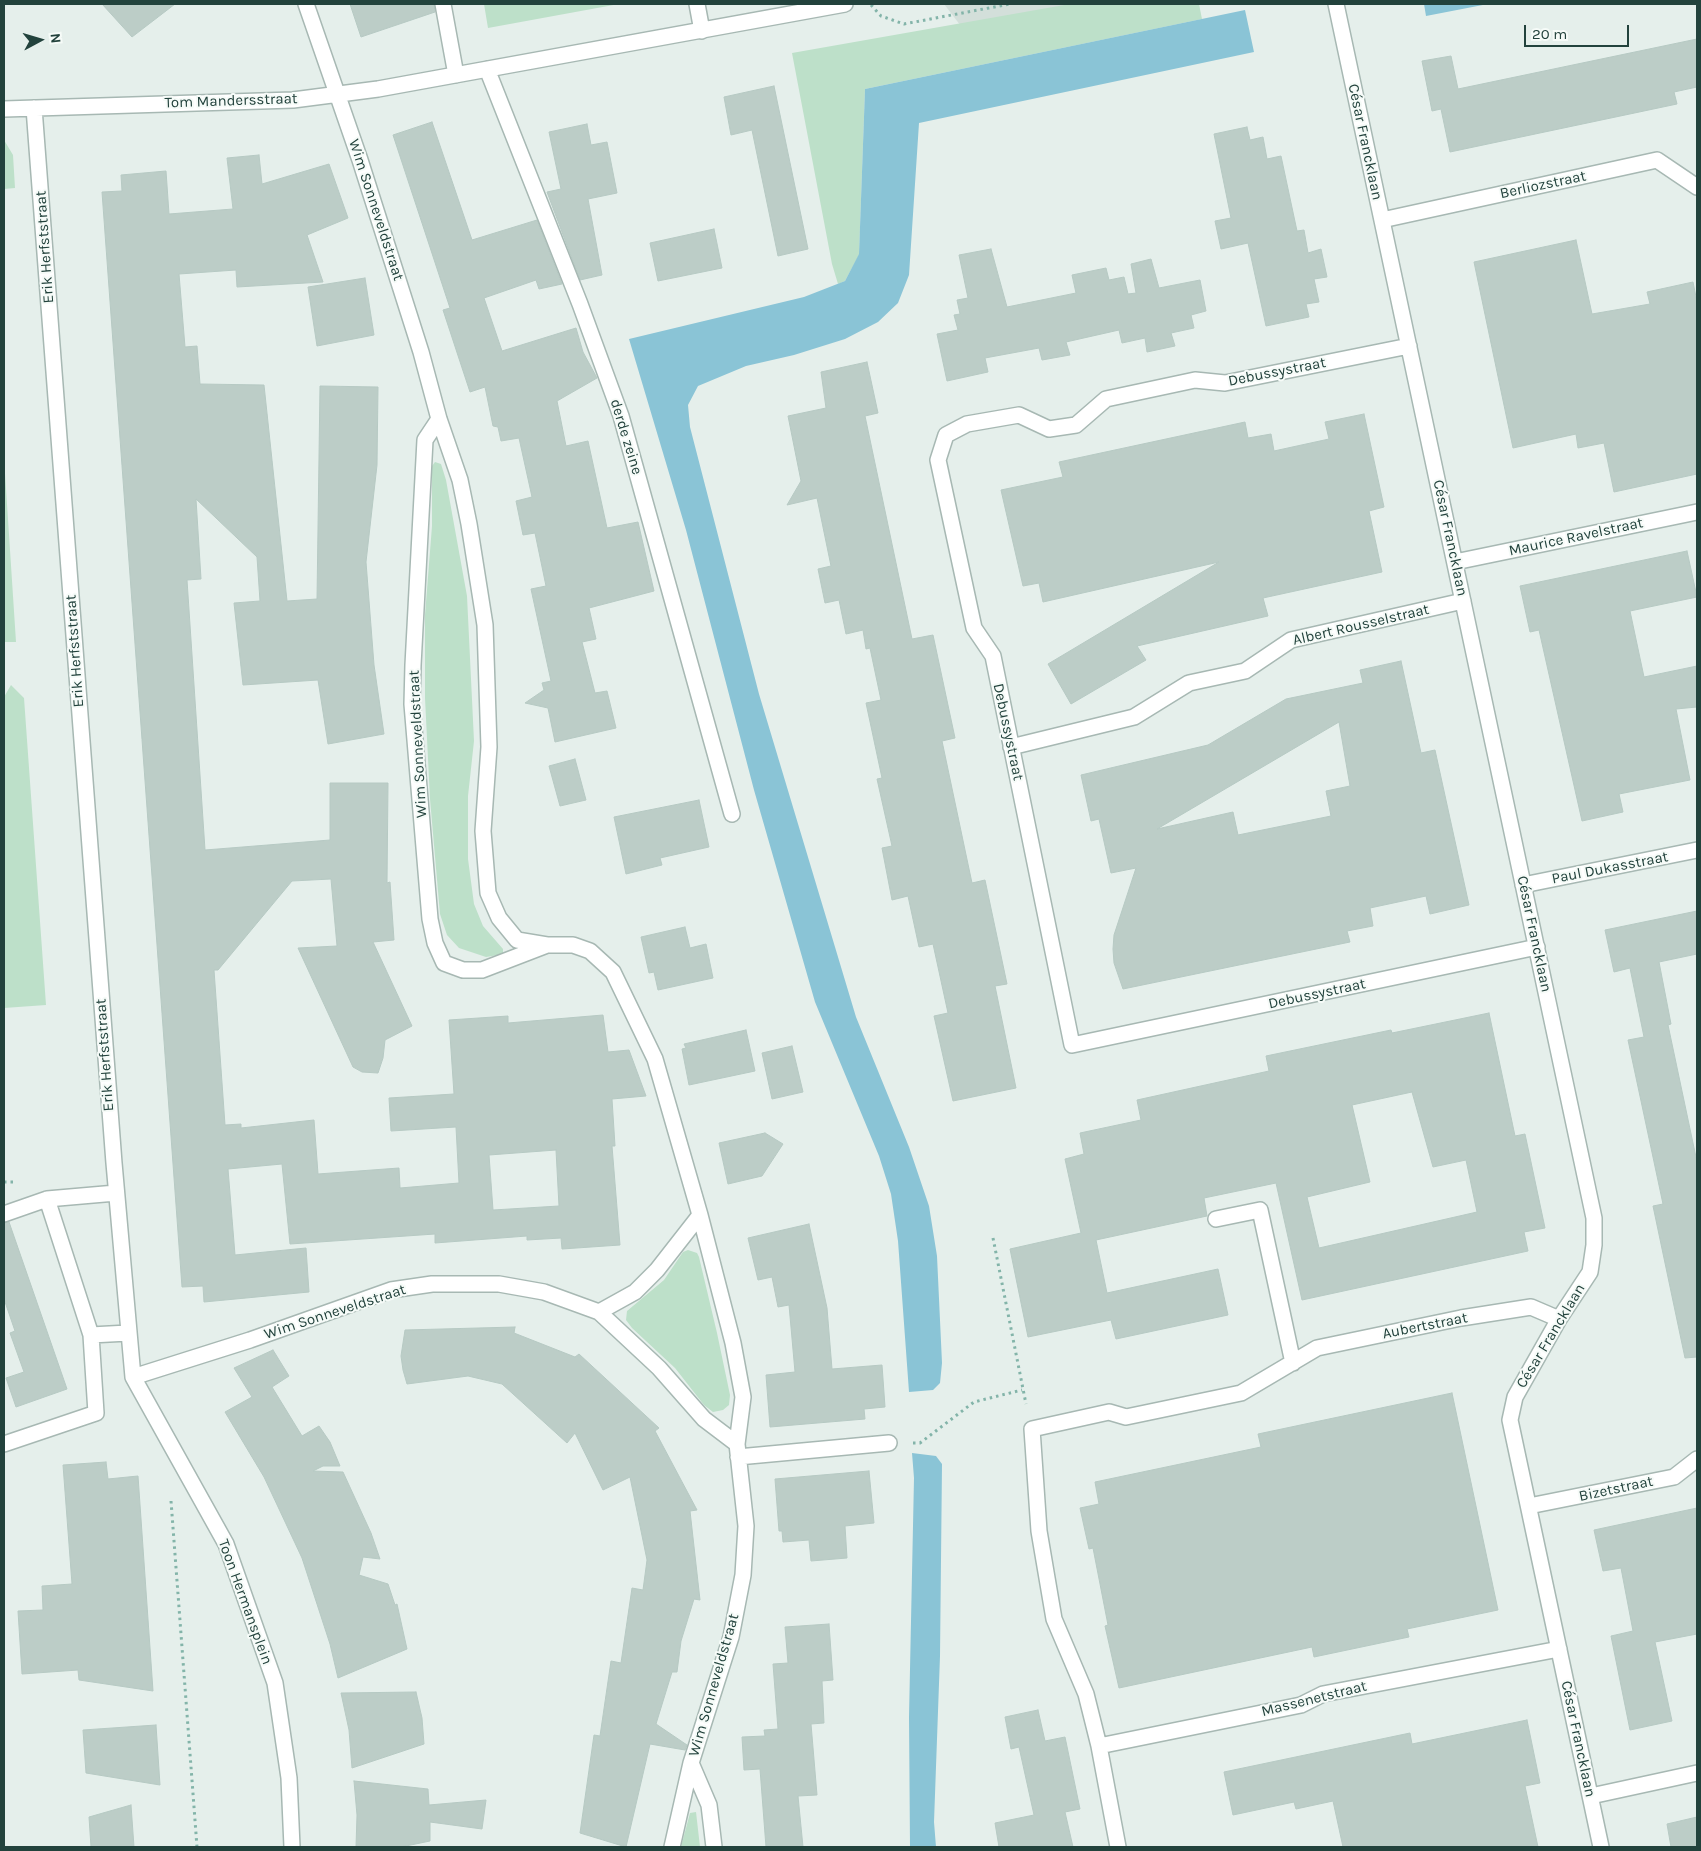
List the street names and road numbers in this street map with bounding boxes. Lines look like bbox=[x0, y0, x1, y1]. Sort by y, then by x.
street label: César Francklaan bbox=[1344, 82, 1386, 202]
street label: Tom Mandersstraat bbox=[164, 90, 298, 112]
street label: Wim Sonneveldstraat bbox=[345, 137, 407, 283]
street label: Berliozstraat bbox=[1498, 167, 1588, 203]
street label: Erik Herfststraat bbox=[32, 190, 58, 304]
street label: Debussystraat bbox=[1227, 354, 1327, 390]
street label: derde zeine bbox=[606, 397, 646, 477]
street label: César Francklaan bbox=[1429, 478, 1471, 598]
street label: Maurice Ravelstraat bbox=[1507, 514, 1645, 560]
street label: Erik Herfststraat bbox=[62, 594, 88, 708]
street label: Albert Rousselstraat bbox=[1291, 601, 1431, 649]
street label: Wim Sonneveldstraat bbox=[405, 670, 431, 818]
street label: Debussystraat bbox=[989, 682, 1027, 782]
street label: Paul Dukasstraat bbox=[1550, 848, 1670, 888]
street label: César Francklaan bbox=[1513, 874, 1555, 994]
street label: Debussystraat bbox=[1267, 975, 1367, 1013]
street label: Erik Herfststraat bbox=[92, 998, 118, 1112]
street label: Wim Sonneveldstraat bbox=[262, 1281, 408, 1343]
street label: César Francklaan bbox=[1513, 1281, 1589, 1391]
street label: Aubertstraat bbox=[1381, 1309, 1469, 1343]
street label: Bizetstraat bbox=[1577, 1472, 1655, 1506]
street label: Toon Hermansplein bbox=[214, 1537, 276, 1667]
street label: Wim Sonneveldstraat bbox=[685, 1611, 743, 1759]
street label: Massenetstraat bbox=[1259, 1677, 1369, 1721]
street label: César Francklaan bbox=[1557, 1679, 1599, 1799]

